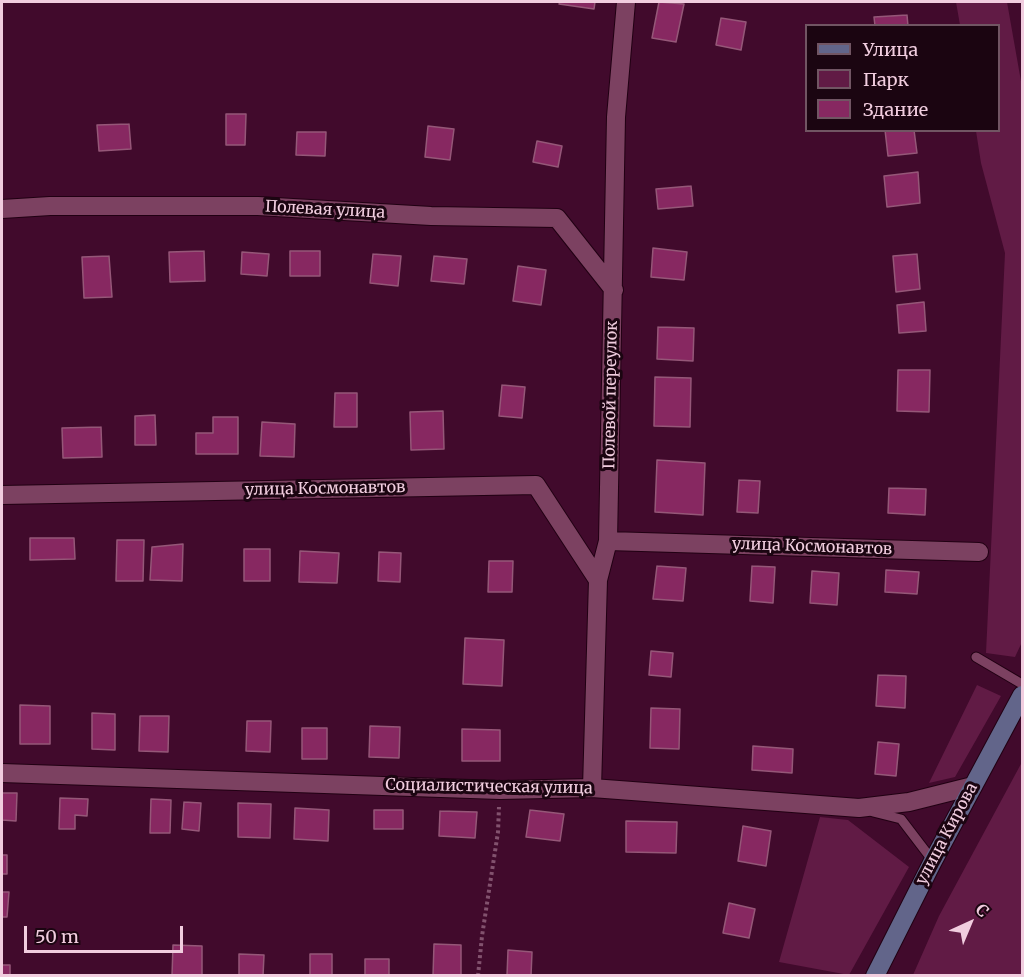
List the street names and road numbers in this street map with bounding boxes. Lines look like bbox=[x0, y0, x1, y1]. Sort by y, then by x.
street label: Полевая улица bbox=[264, 197, 386, 223]
street label: Полевой переулок bbox=[600, 321, 622, 469]
street label: улица Космонавтов bbox=[245, 478, 405, 500]
street label: улица Космонавтов bbox=[732, 535, 892, 559]
street label: Социалистическая улица bbox=[385, 776, 593, 798]
street label: улица Кирова bbox=[912, 780, 982, 888]

